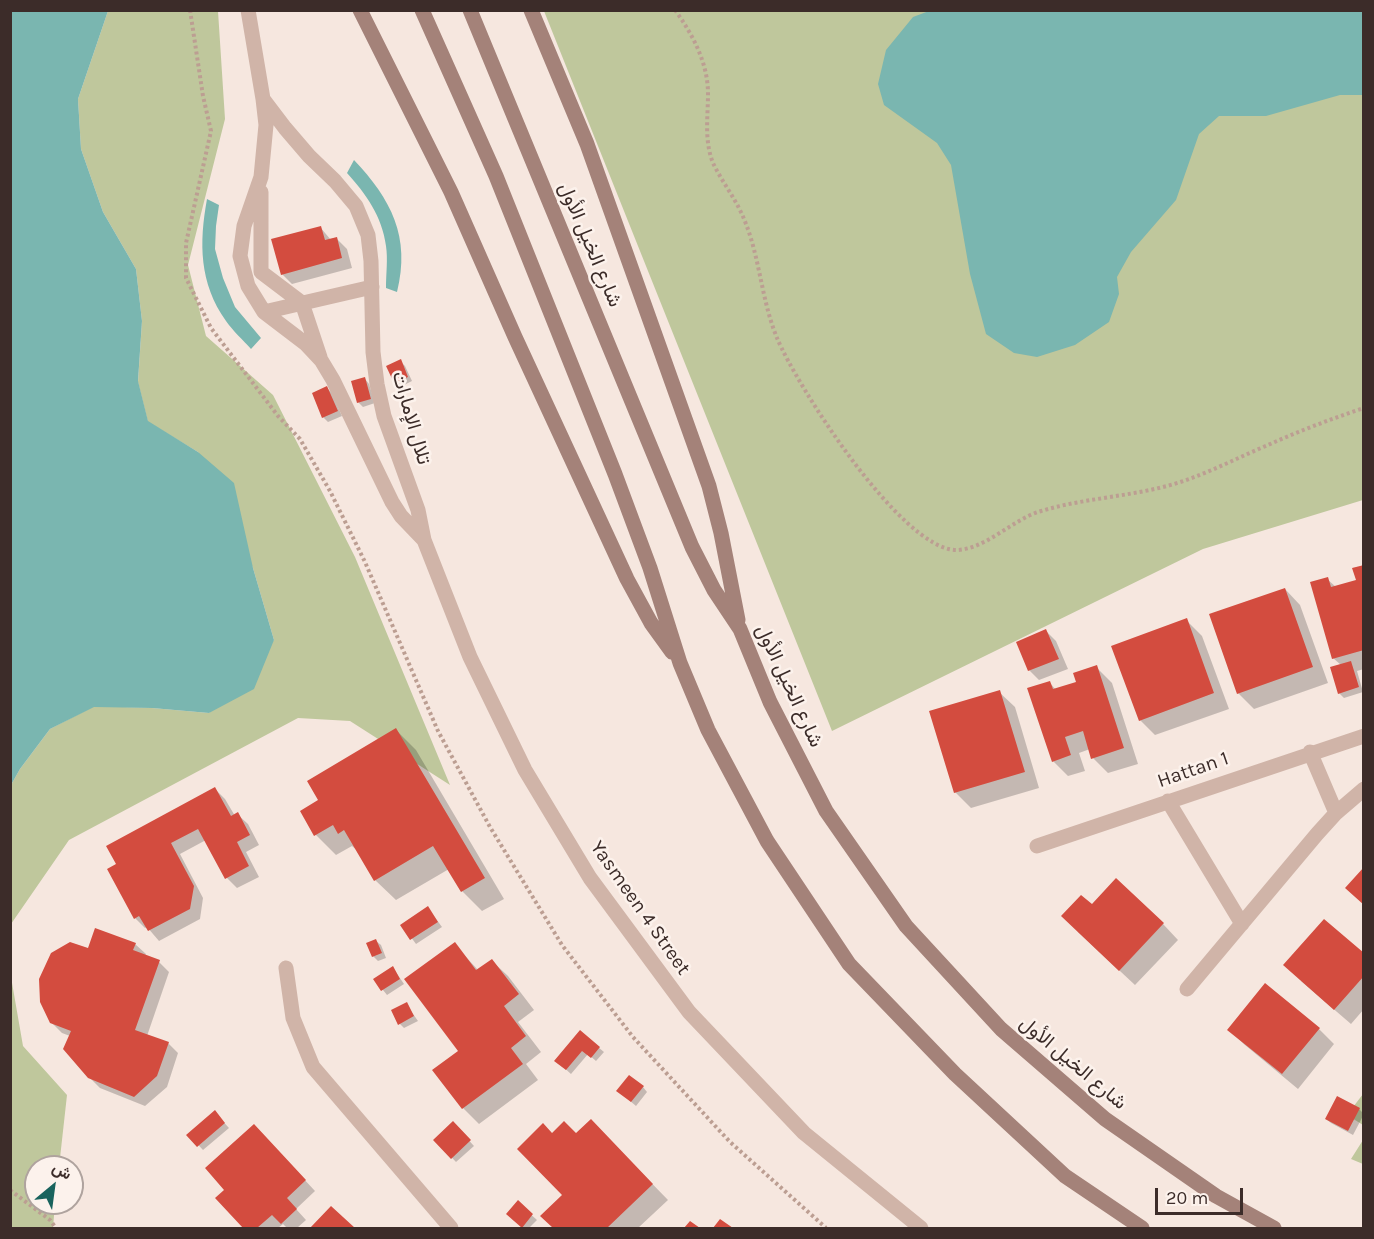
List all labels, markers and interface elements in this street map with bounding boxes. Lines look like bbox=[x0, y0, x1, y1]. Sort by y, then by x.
street label: شارع الخيل الأول bbox=[553, 179, 627, 311]
street label: تلال الإمارات bbox=[386, 369, 436, 467]
street label: شارع الخيل الأول bbox=[750, 621, 828, 751]
street label: Hattan 1 bbox=[1154, 747, 1232, 793]
street label: Yasmeen 4 Street bbox=[585, 836, 695, 980]
street label: شارع الخيل الأول bbox=[1014, 1011, 1132, 1115]
north arrow bbox=[24, 1155, 84, 1215]
text: ش bbox=[49, 1158, 75, 1184]
scale bar bbox=[1158, 1176, 1246, 1214]
text: 20 m bbox=[1166, 1187, 1208, 1209]

